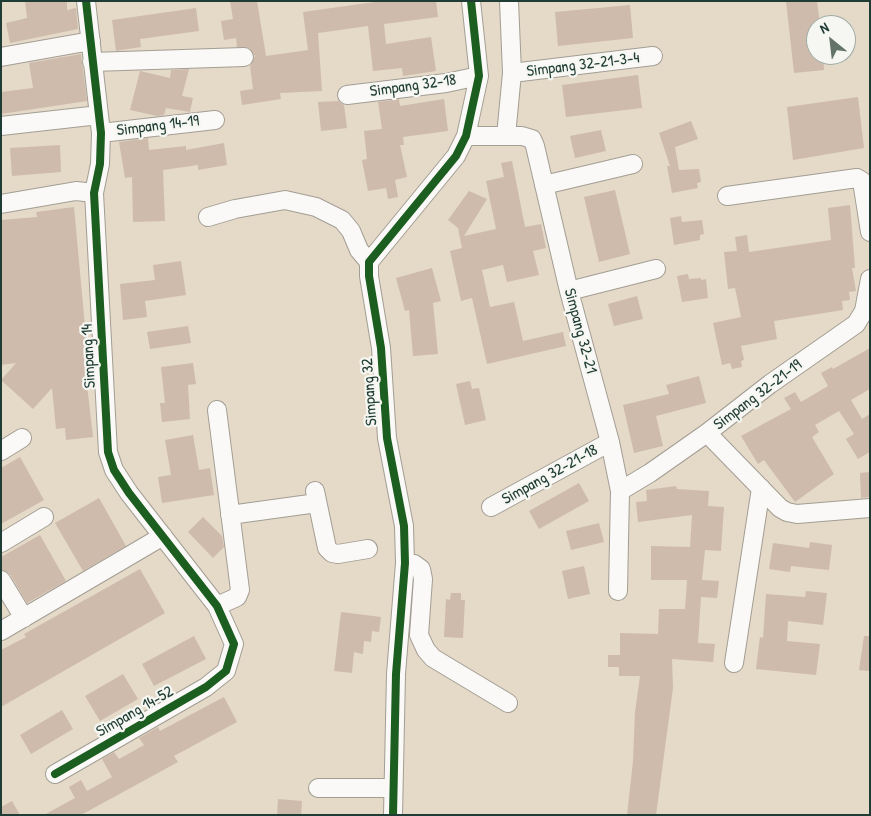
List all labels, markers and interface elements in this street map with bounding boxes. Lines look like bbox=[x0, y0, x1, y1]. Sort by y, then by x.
north arrow bbox=[806, 15, 856, 65]
text: N bbox=[816, 17, 832, 37]
street label: Simpang 32-21-3-4 bbox=[526, 49, 640, 81]
street label: Simpang 32-18 bbox=[369, 70, 457, 102]
street label: Simpang 14-19 bbox=[116, 111, 200, 141]
street label: Simpang 32-21 bbox=[559, 286, 601, 376]
street label: Simpang 14 bbox=[78, 323, 100, 389]
street label: Simpang 32-21-19 bbox=[710, 356, 806, 434]
street label: Simpang 32 bbox=[358, 358, 382, 426]
street label: Simpang 32-21-18 bbox=[499, 441, 601, 509]
street label: Simpang 14-52 bbox=[93, 682, 177, 742]

